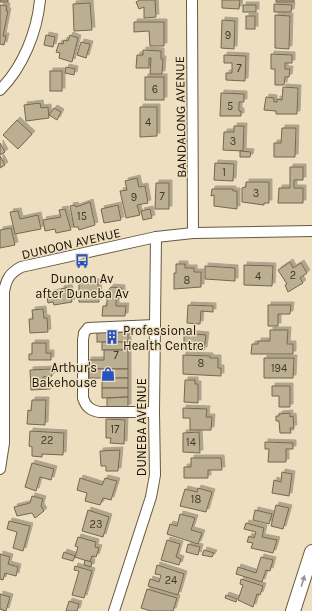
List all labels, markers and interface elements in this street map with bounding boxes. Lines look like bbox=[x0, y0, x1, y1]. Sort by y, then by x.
house number: 9 bbox=[225, 29, 231, 42]
street label: BANDALONG AVENUE bbox=[172, 56, 189, 178]
house number: 7 bbox=[236, 62, 242, 75]
house number: 6 bbox=[152, 83, 158, 96]
house number: 5 bbox=[227, 100, 233, 113]
house number: 4 bbox=[145, 116, 151, 129]
house number: 3 bbox=[230, 135, 236, 148]
house number: 1 bbox=[222, 166, 226, 179]
house number: 3 bbox=[253, 187, 259, 200]
house number: 7 bbox=[159, 190, 165, 203]
house number: 9 bbox=[131, 191, 137, 204]
house number: 15 bbox=[77, 210, 87, 223]
street label: DUNOON AVENUE bbox=[20, 225, 122, 262]
bus stop icon: Dunoon Av after Duneba Av bbox=[74, 253, 90, 269]
house number: 2 bbox=[290, 269, 296, 282]
house number: 4 bbox=[255, 270, 261, 283]
place label: Dunoon Av after Duneba Av bbox=[35, 271, 129, 301]
house number: 8 bbox=[184, 274, 191, 287]
place label: Professional Health Centre bbox=[123, 323, 204, 353]
building icon: Professional Health Centre bbox=[104, 329, 120, 345]
house number: 7 bbox=[113, 349, 119, 362]
house number: 8 bbox=[198, 357, 205, 370]
place label: Arthur's Bakehouse bbox=[31, 360, 97, 390]
house number: 194 bbox=[271, 362, 287, 375]
shop icon: Arthur's Bakehouse bbox=[100, 366, 116, 382]
street label: DUNEBA AVENUE bbox=[134, 378, 149, 476]
house number: 17 bbox=[111, 423, 119, 436]
house number: 22 bbox=[41, 434, 53, 447]
house number: 14 bbox=[186, 436, 196, 449]
house number: 18 bbox=[191, 493, 201, 506]
house number: 23 bbox=[90, 518, 102, 531]
house number: 24 bbox=[165, 574, 177, 587]
one-way arrow bbox=[300, 575, 306, 587]

